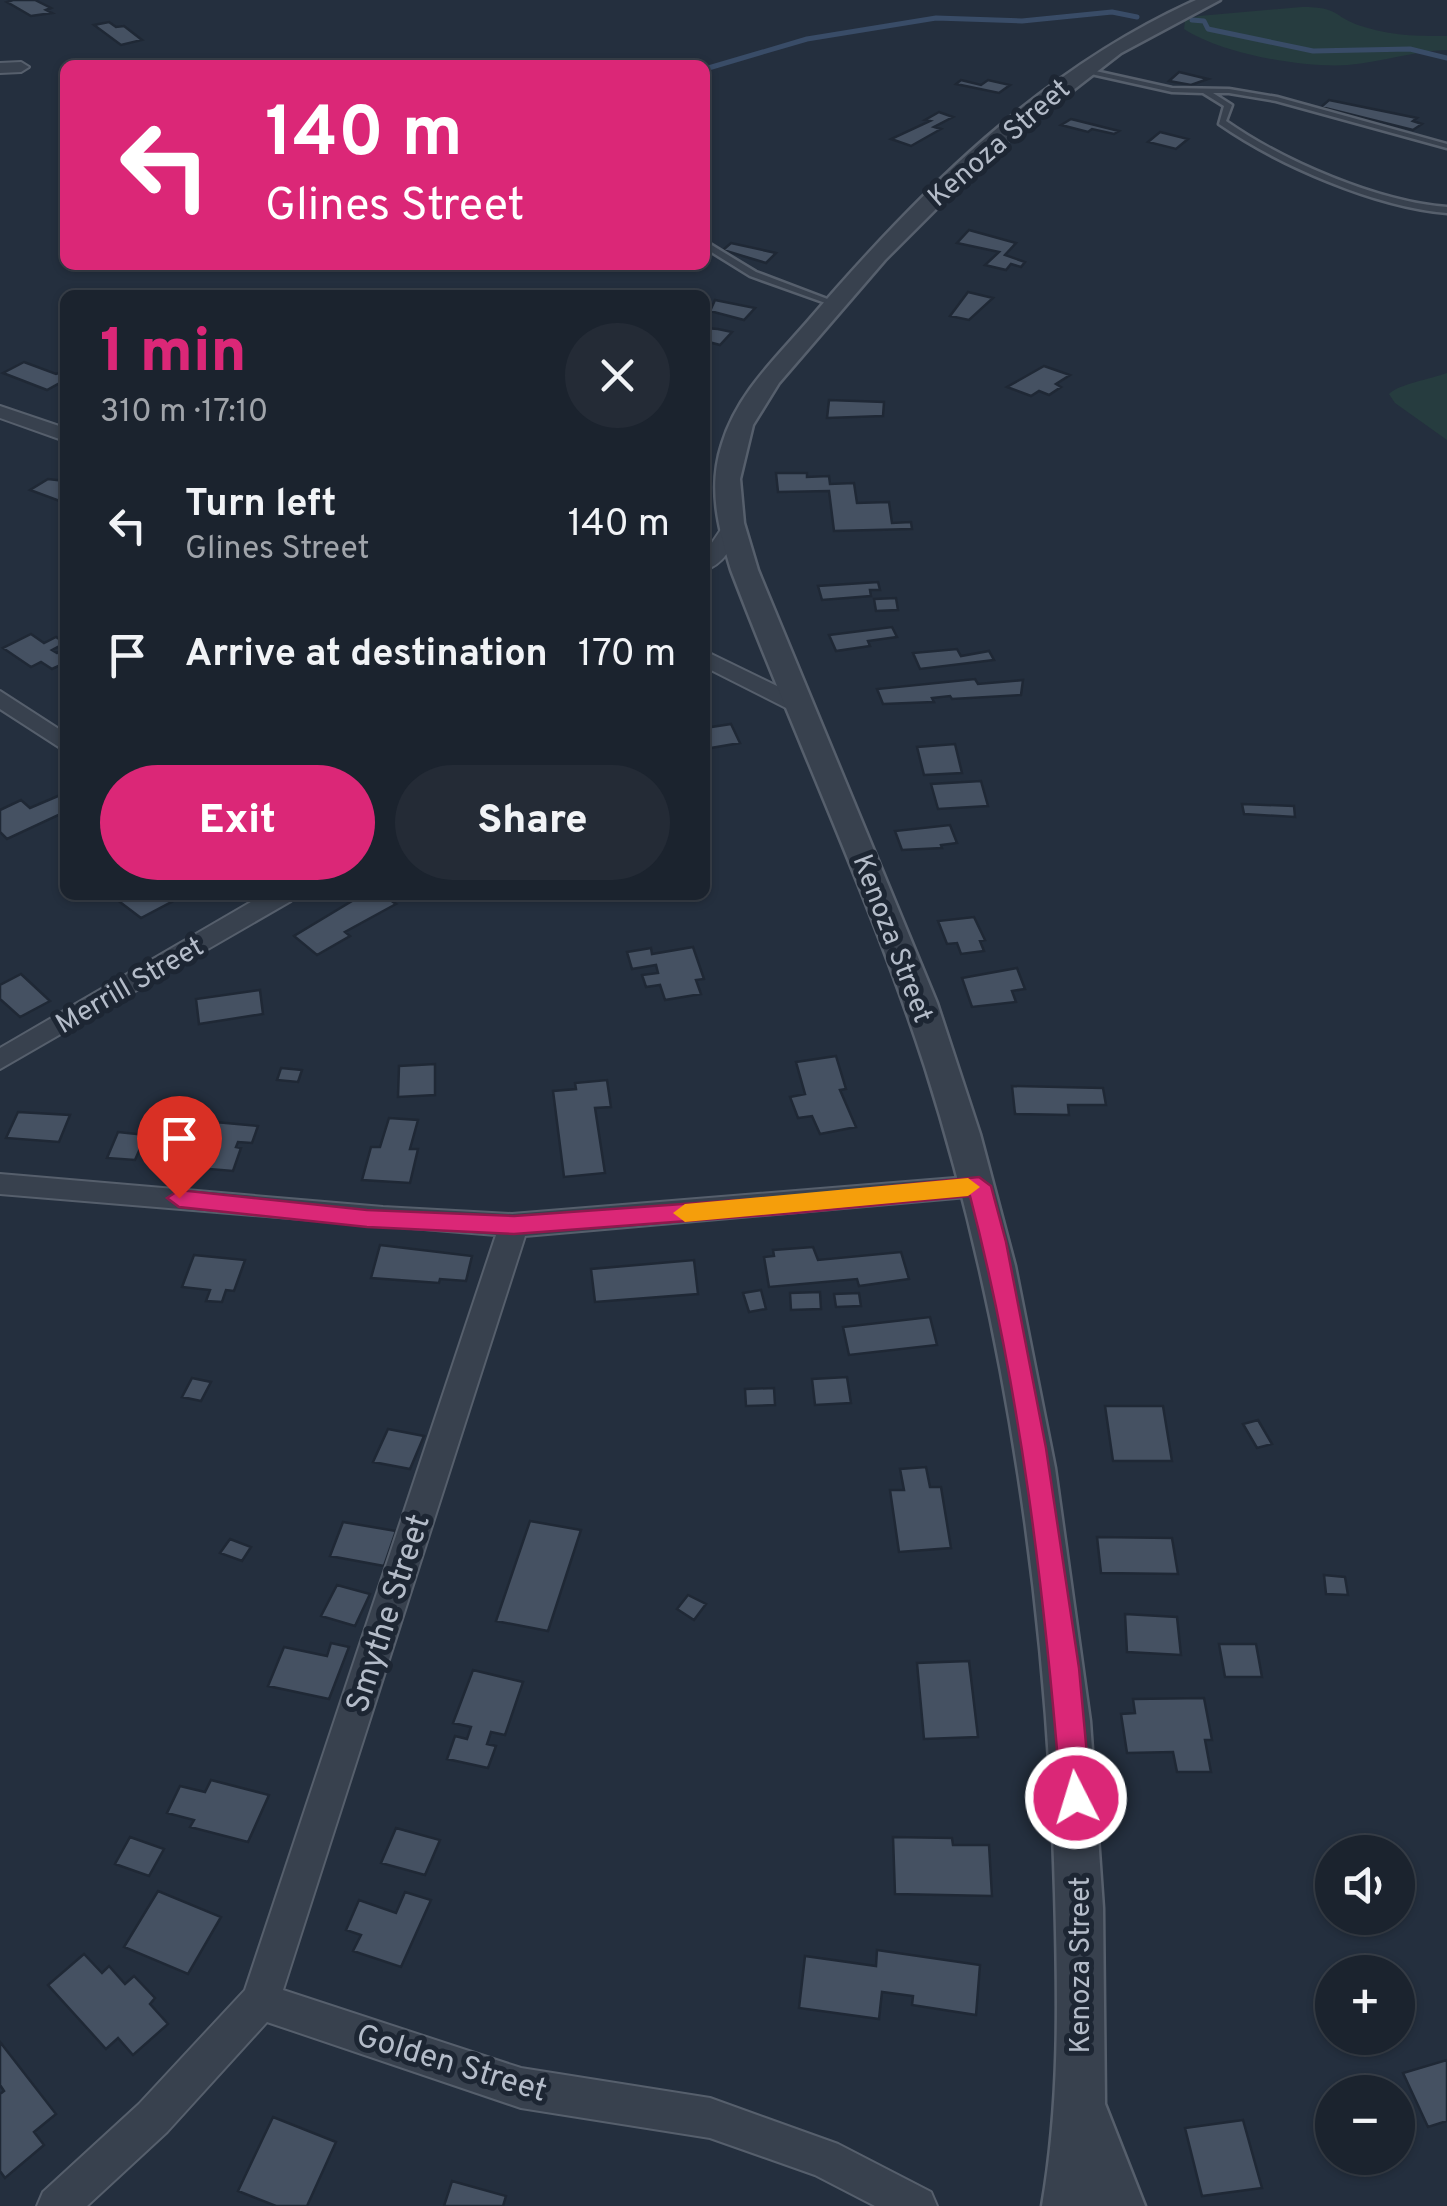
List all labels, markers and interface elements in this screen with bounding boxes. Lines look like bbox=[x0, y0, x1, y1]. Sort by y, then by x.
street label: Kenoza Street bbox=[921, 73, 1079, 216]
text: 140 m bbox=[265, 92, 463, 181]
icon: left bbox=[100, 100, 230, 230]
text: Glines Street bbox=[265, 179, 525, 236]
text: 1 min bbox=[100, 317, 247, 393]
button: close bbox=[565, 323, 670, 428]
text: 310 m · 17:10 bbox=[100, 393, 268, 433]
text: Turn left bbox=[185, 481, 337, 530]
icon: left bbox=[100, 498, 155, 553]
text: 140 m bbox=[567, 501, 670, 550]
text: Glines Street bbox=[185, 530, 370, 570]
icon: arrive bbox=[100, 628, 155, 683]
text: Arrive at destination bbox=[185, 631, 548, 680]
text: 170 m bbox=[578, 631, 676, 680]
button: Exit bbox=[100, 765, 375, 880]
button: Share bbox=[395, 765, 670, 880]
street label: Kenoza Street bbox=[843, 850, 940, 1028]
street label: Merrill Street bbox=[50, 930, 211, 1043]
pin bbox=[137, 1096, 222, 1199]
icon: arrive bbox=[152, 1111, 207, 1166]
street label: Smythe Street bbox=[339, 1510, 441, 1718]
position arrow bbox=[1024, 1746, 1128, 1850]
map controls bbox=[1315, 1835, 1415, 2175]
button: sound bbox=[1315, 1835, 1415, 1935]
street label: Kenoza Street bbox=[1064, 1876, 1100, 2054]
button: + bbox=[1315, 1955, 1415, 2055]
street label: Golden Street bbox=[351, 2017, 551, 2113]
button: − bbox=[1315, 2075, 1415, 2175]

